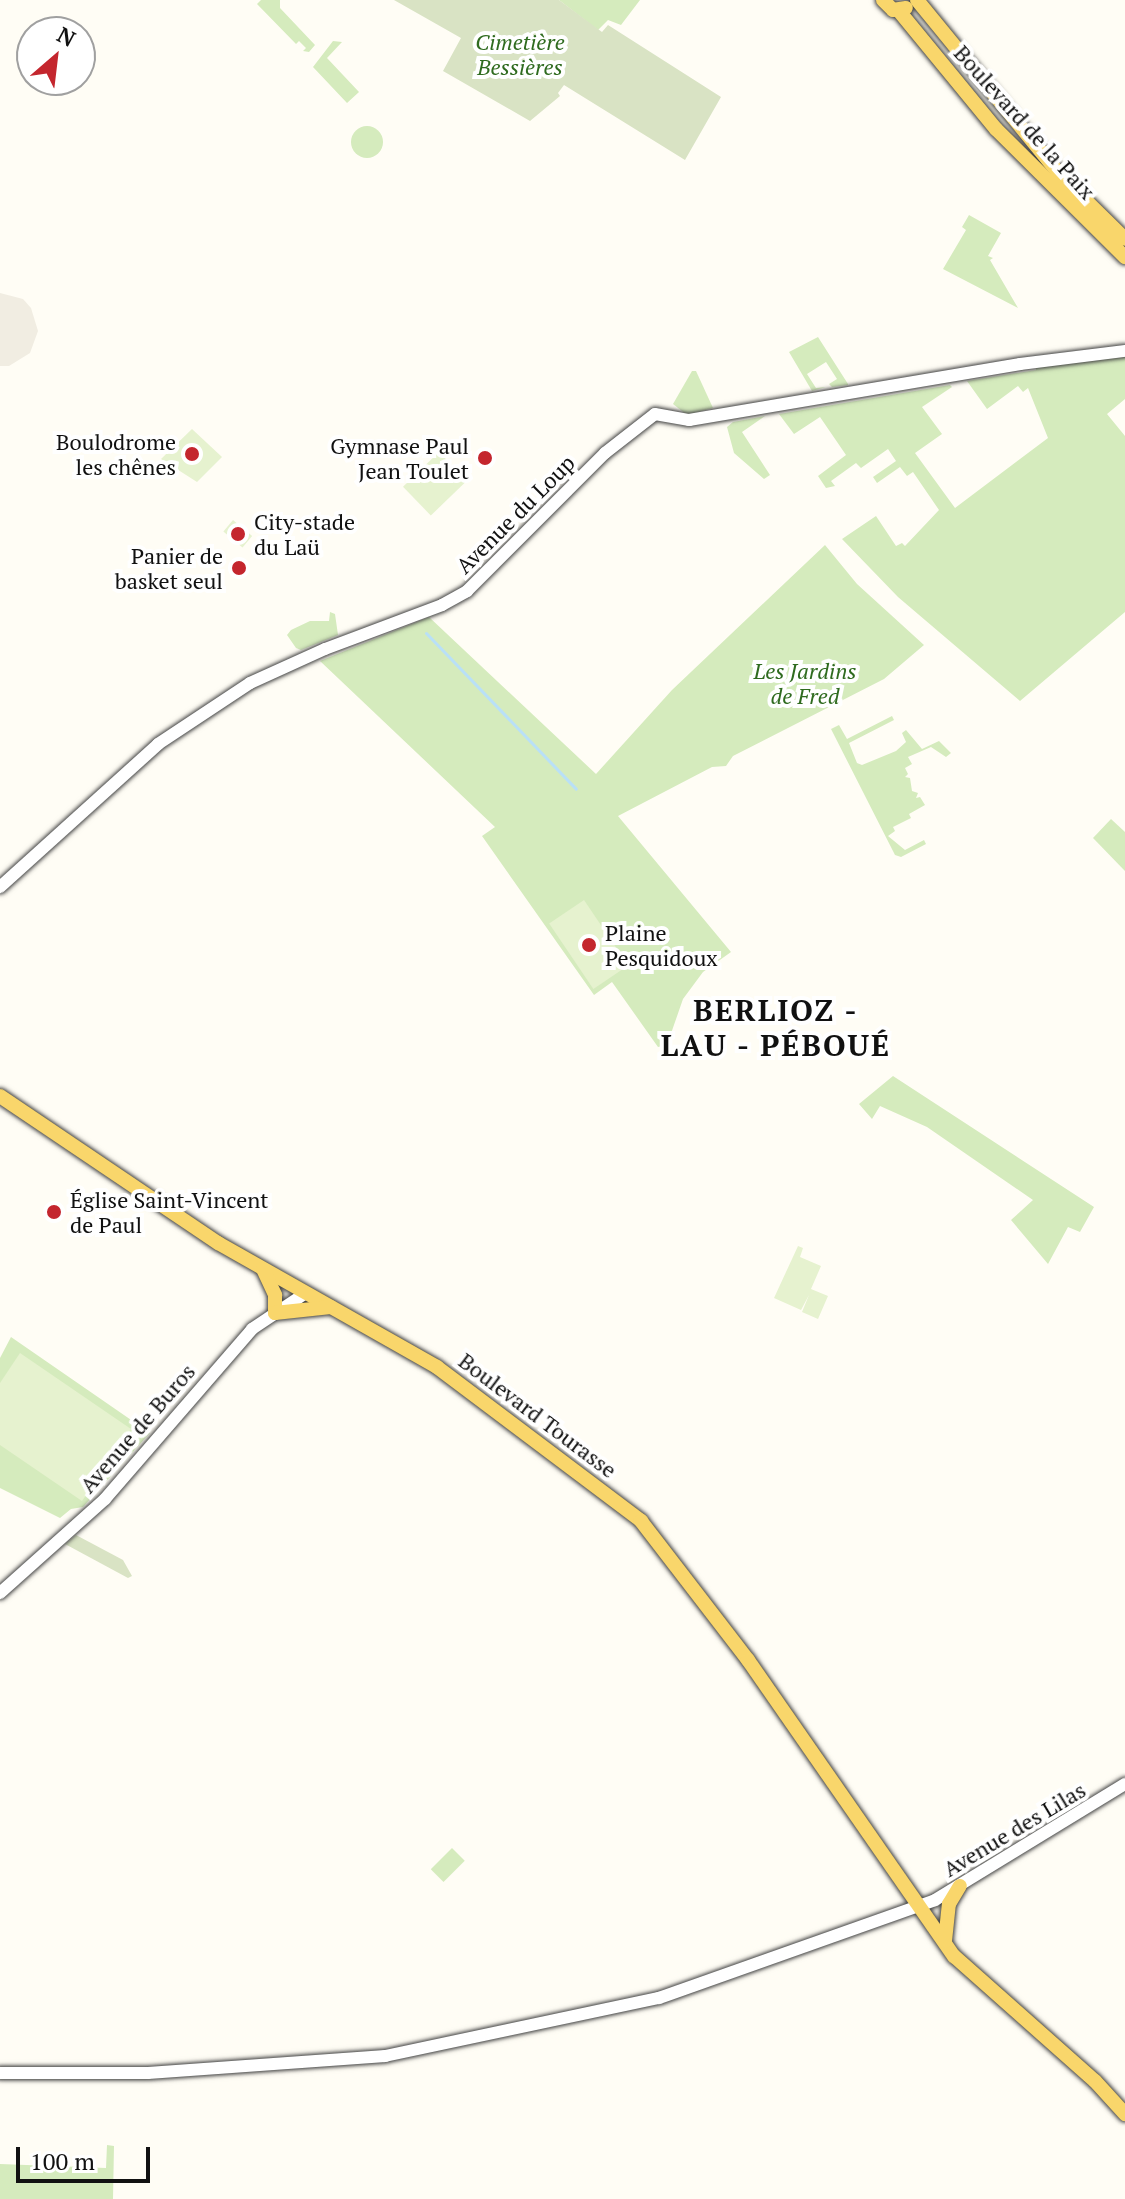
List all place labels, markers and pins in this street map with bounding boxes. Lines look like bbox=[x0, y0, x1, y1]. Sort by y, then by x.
place label: Boulodrome les chênes bbox=[56, 428, 176, 480]
place label: Gymnase Paul Jean Toulet bbox=[330, 432, 469, 484]
marker: Boulodrome les chênes bbox=[183, 445, 201, 463]
marker: Gymnase Paul Jean Toulet bbox=[476, 449, 494, 467]
place label: City-stade du Laü bbox=[254, 508, 355, 560]
marker: City-stade du Laü bbox=[229, 525, 247, 543]
place label: Panier de basket seul bbox=[115, 542, 223, 594]
marker: Panier de basket seul bbox=[230, 559, 248, 577]
place label: Plaine Pesquidoux bbox=[605, 919, 718, 970]
marker: Plaine Pesquidoux bbox=[580, 936, 598, 954]
place label: Église Saint-Vincent de Paul bbox=[70, 1186, 268, 1238]
marker: Église Saint-Vincent de Paul bbox=[45, 1203, 63, 1221]

